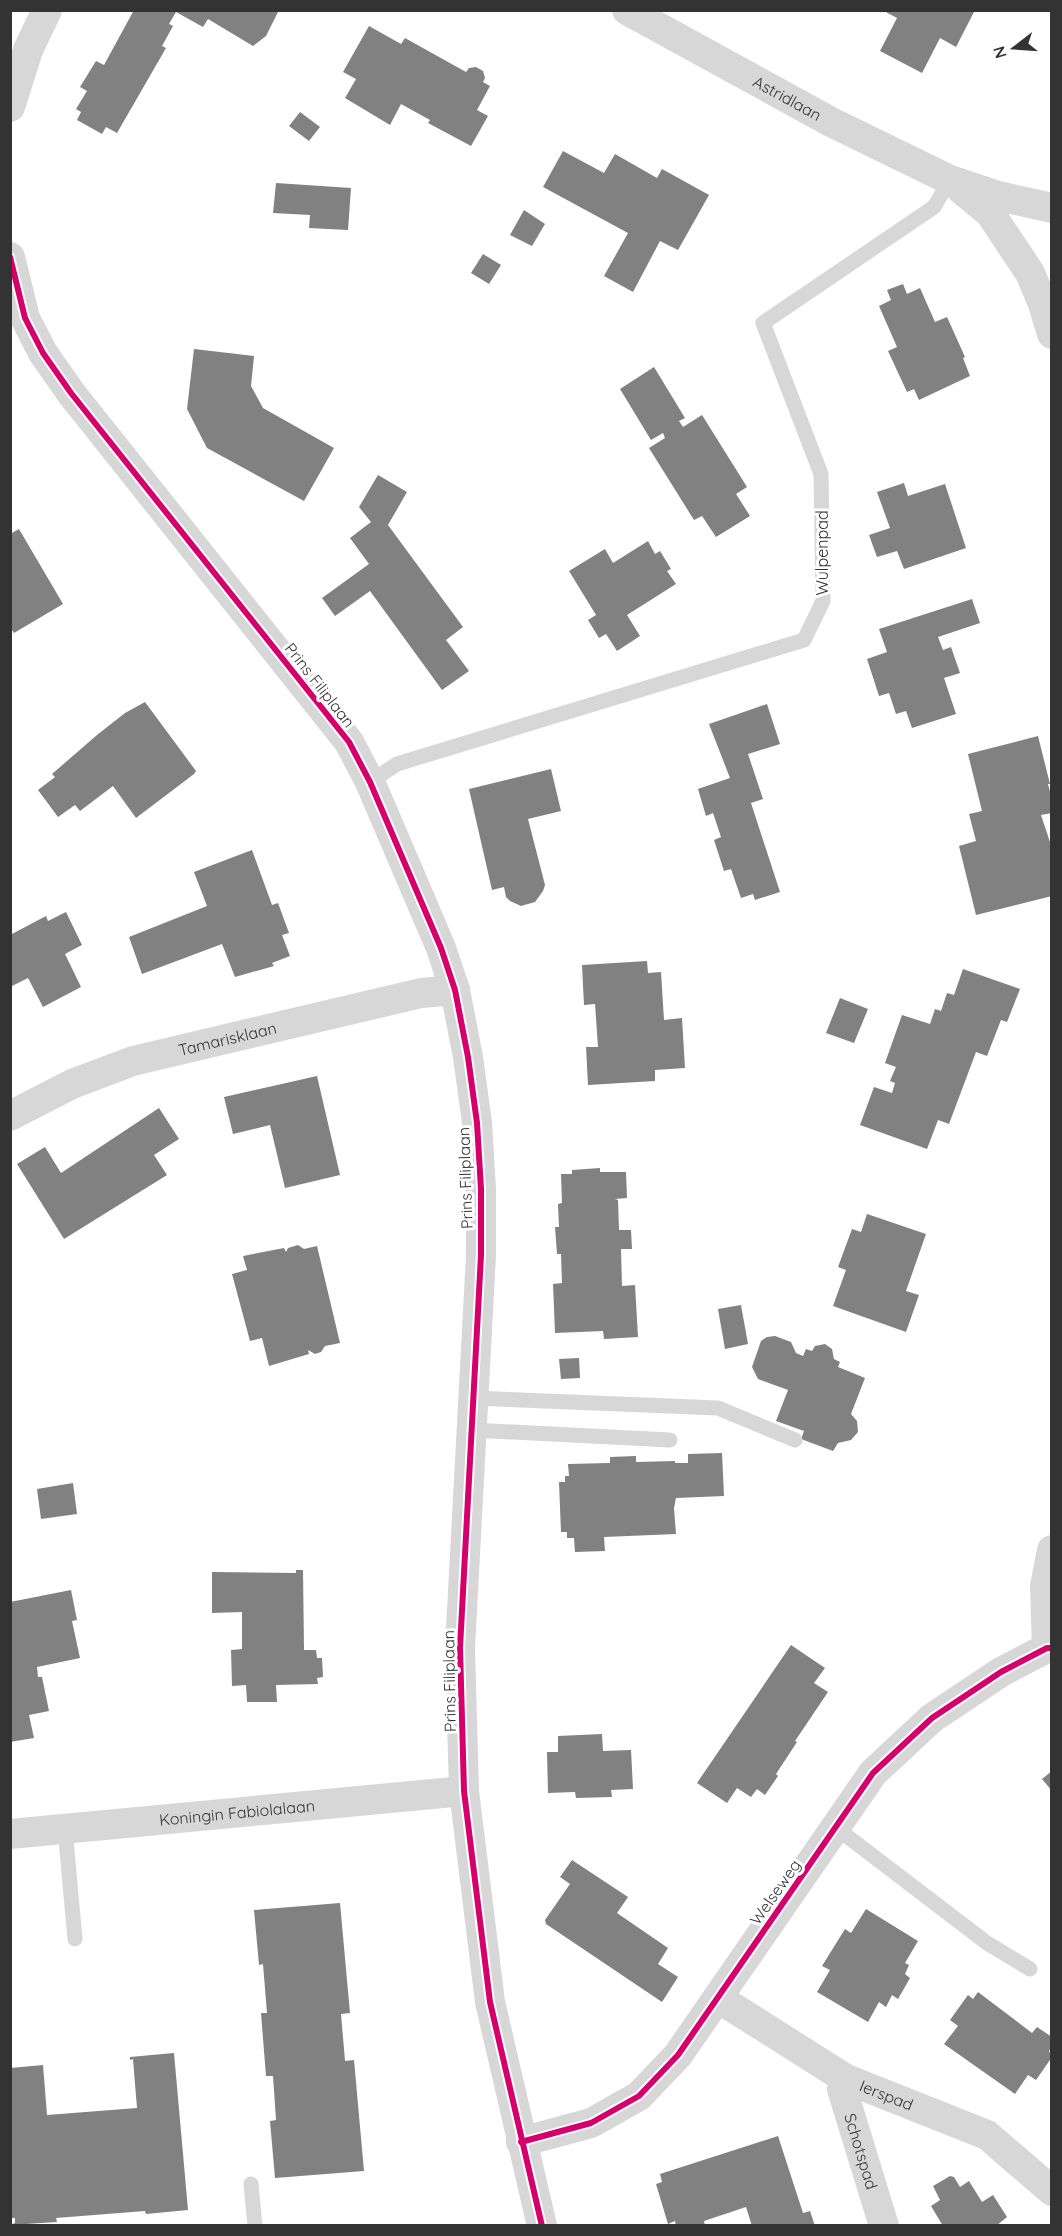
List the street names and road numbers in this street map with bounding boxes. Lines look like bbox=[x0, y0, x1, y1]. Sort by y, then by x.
street label: Astridlaan bbox=[750, 71, 825, 125]
street label: Wulpenpad bbox=[812, 510, 832, 596]
street label: Prins Filiplaan bbox=[281, 639, 359, 731]
street label: Tamarisklaan bbox=[176, 1017, 278, 1060]
street label: Prins Filiplaan bbox=[453, 1127, 477, 1229]
street label: Prins Filiplaan bbox=[438, 1630, 460, 1732]
street label: Koningin Fabiolalaan bbox=[158, 1795, 316, 1830]
street label: Welseweg bbox=[745, 1855, 805, 1929]
street label: Ierspad bbox=[857, 2075, 916, 2115]
street label: Schotspad bbox=[840, 2111, 882, 2192]

